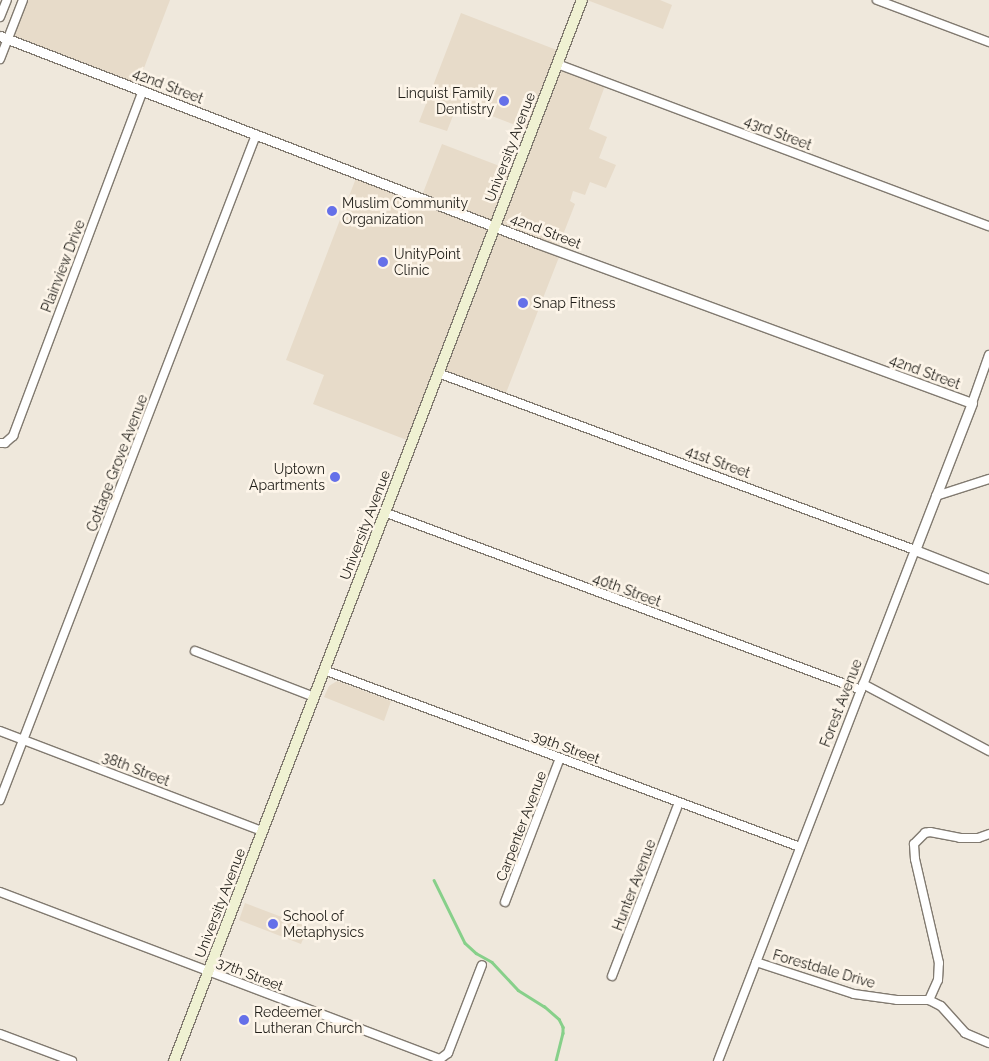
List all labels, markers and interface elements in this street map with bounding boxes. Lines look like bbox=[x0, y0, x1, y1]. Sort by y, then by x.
street label: 42nd Street bbox=[130, 65, 206, 107]
place label: Linquist Family Dentistry bbox=[398, 85, 494, 118]
street label: University Avenue bbox=[481, 89, 539, 205]
marker: Linquist Family Dentistry bbox=[498, 95, 510, 107]
street label: 43rd Street bbox=[742, 112, 814, 154]
place label: Muslim Community Organization bbox=[342, 195, 468, 228]
marker: Muslim Community Organization bbox=[326, 205, 338, 217]
street label: 42nd Street bbox=[508, 210, 584, 252]
street label: Plainview Drive bbox=[38, 217, 88, 315]
place label: UnityPoint Clinic bbox=[394, 246, 461, 278]
marker: UnityPoint Clinic bbox=[376, 255, 390, 269]
place label: Snap Fitness bbox=[533, 295, 615, 311]
marker: Snap Fitness bbox=[517, 297, 529, 309]
street label: 42nd Street bbox=[887, 351, 963, 393]
street label: Cottage Grove Avenue bbox=[83, 392, 151, 534]
street label: 41st Street bbox=[683, 443, 753, 481]
place label: Uptown Apartments bbox=[249, 461, 325, 494]
street label: University Avenue bbox=[336, 467, 394, 583]
marker: Uptown Apartments bbox=[329, 471, 341, 483]
street label: 40th Street bbox=[591, 570, 663, 610]
street label: Forest Avenue bbox=[816, 656, 866, 750]
street label: 39th Street bbox=[530, 727, 602, 767]
street label: 38th Street bbox=[100, 748, 172, 790]
street label: Carpenter Avenue bbox=[492, 768, 550, 884]
street label: Hunter Avenue bbox=[609, 837, 659, 933]
street label: University Avenue bbox=[191, 845, 249, 961]
place label: School of Metaphysics bbox=[283, 908, 364, 940]
marker: School of Metaphysics bbox=[267, 918, 279, 930]
street label: Forestdale Drive bbox=[771, 946, 877, 992]
street label: 37th Street bbox=[214, 954, 286, 994]
place label: Redeemer Lutheran Church bbox=[254, 1004, 362, 1036]
marker: Redeemer Lutheran Church bbox=[238, 1014, 250, 1026]

